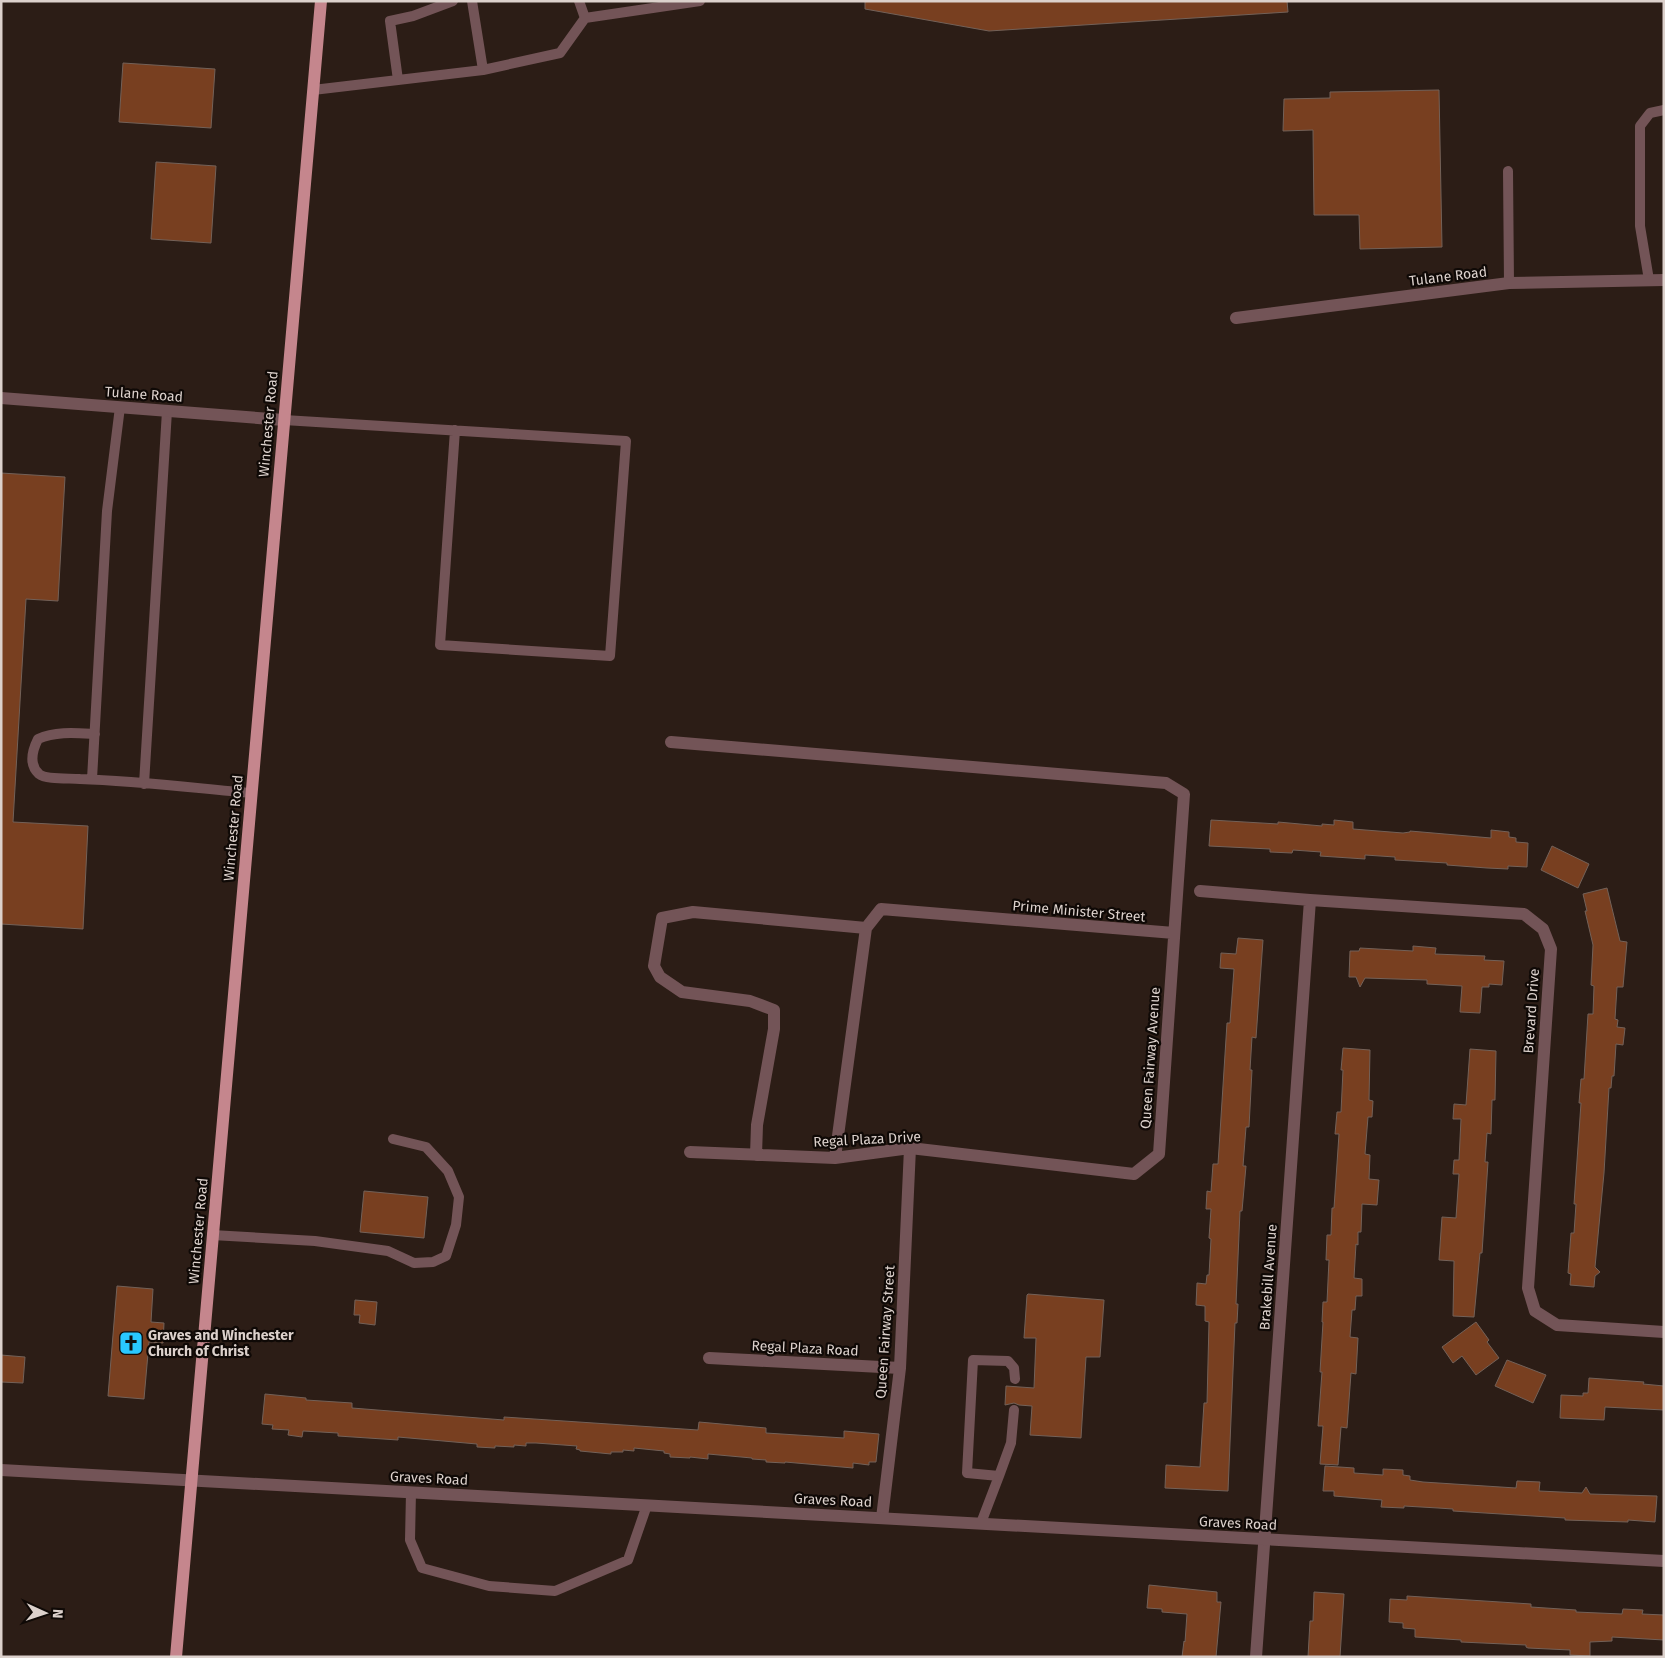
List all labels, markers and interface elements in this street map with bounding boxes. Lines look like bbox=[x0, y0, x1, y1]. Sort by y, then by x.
street label: Tulane Road bbox=[1408, 263, 1488, 290]
street label: Winchester Road bbox=[255, 370, 282, 478]
street label: Tulane Road bbox=[104, 383, 184, 406]
street label: Winchester Road bbox=[220, 774, 247, 882]
street label: Prime Minister Street bbox=[1012, 897, 1147, 926]
street label: Brevard Drive bbox=[1520, 968, 1543, 1054]
street label: Queen Fairway Avenue bbox=[1137, 986, 1164, 1130]
street label: Regal Plaza Drive bbox=[813, 1128, 921, 1151]
street label: Winchester Road bbox=[185, 1177, 212, 1285]
street label: Brakebill Avenue bbox=[1256, 1223, 1281, 1331]
street label: Queen Fairway Street bbox=[872, 1264, 899, 1399]
place label: Graves and Winchester Church of Christ bbox=[148, 1327, 294, 1360]
church icon: Graves and Winchester Church of Christ bbox=[118, 1330, 144, 1356]
street label: Regal Plaza Road bbox=[751, 1337, 859, 1360]
street label: Graves Road bbox=[390, 1468, 468, 1489]
street label: Graves Road bbox=[794, 1490, 872, 1511]
street label: Graves Road bbox=[1199, 1513, 1277, 1534]
north arrow bbox=[20, 1588, 70, 1638]
text: N bbox=[49, 1609, 66, 1619]

